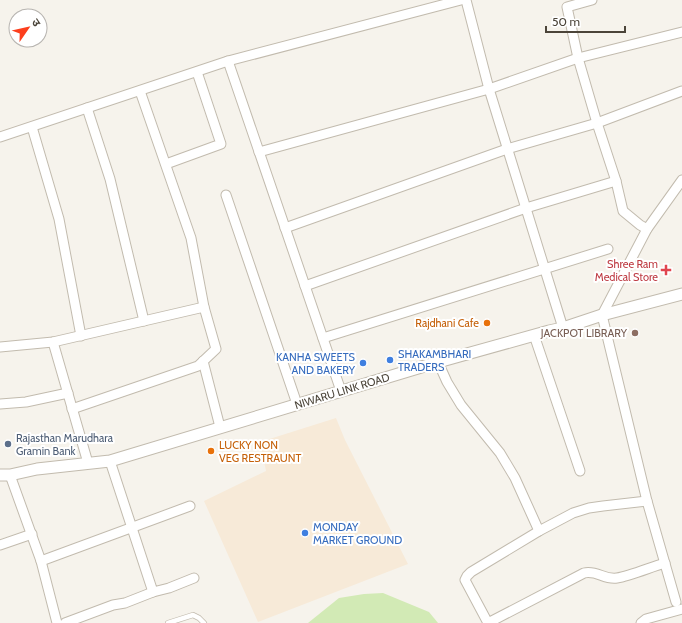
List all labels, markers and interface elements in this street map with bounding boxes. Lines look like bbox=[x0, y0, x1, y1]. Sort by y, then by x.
north arrow bbox=[8, 8, 48, 48]
scale bar bbox=[546, 8, 625, 34]
text: 50 m bbox=[552, 14, 580, 29]
text: उ bbox=[29, 16, 44, 29]
place label: Shree Ram Medical Store bbox=[595, 257, 658, 284]
marker: Shree Ram Medical Store bbox=[661, 265, 671, 275]
place label: Rajdhani Cafe bbox=[415, 316, 479, 330]
marker: Rajdhani Cafe bbox=[482, 318, 492, 328]
place label: JACKPOT LIBRARY bbox=[540, 326, 628, 340]
marker: JACKPOT LIBRARY bbox=[630, 328, 640, 338]
place label: SHAKAMBHARI TRADERS bbox=[398, 347, 471, 374]
place label: KANHA SWEETS AND BAKERY bbox=[276, 350, 356, 377]
marker: SHAKAMBHARI TRADERS bbox=[385, 355, 395, 365]
marker: KANHA SWEETS AND BAKERY bbox=[358, 358, 368, 368]
street label: NIWARU LINK ROAD bbox=[293, 370, 391, 412]
place label: Rajasthan Marudhara Gramin Bank bbox=[16, 431, 114, 458]
place label: LUCKY NON VEG RESTRAUNT bbox=[219, 438, 302, 465]
marker: Rajasthan Marudhara Gramin Bank bbox=[3, 439, 13, 449]
marker: LUCKY NON VEG RESTRAUNT bbox=[206, 446, 216, 456]
place label: MONDAY MARKET GROUND bbox=[313, 520, 402, 547]
marker: MONDAY MARKET GROUND bbox=[300, 528, 310, 538]

